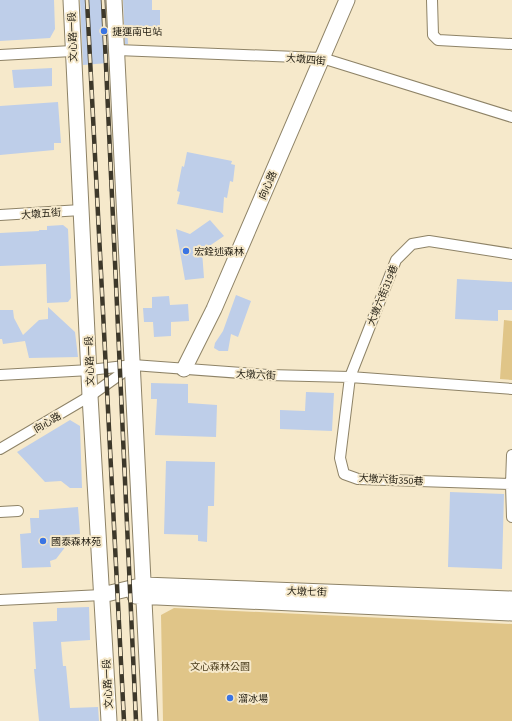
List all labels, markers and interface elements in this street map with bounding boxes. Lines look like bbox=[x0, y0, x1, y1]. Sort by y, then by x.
street label: 文心路一段 bbox=[65, 12, 81, 62]
place label: 捷運南屯站 bbox=[112, 25, 162, 39]
marker: 捷運南屯站 bbox=[99, 26, 109, 36]
street label: 大墩四街 bbox=[285, 51, 326, 69]
street label: 向心路 bbox=[256, 169, 280, 202]
street label: 大墩五街 bbox=[21, 206, 62, 222]
place label: 宏銓述森林 bbox=[194, 245, 244, 259]
marker: 宏銓述森林 bbox=[181, 246, 191, 256]
street label: 大墩六街319巷 bbox=[364, 263, 402, 328]
street label: 文心路一段 bbox=[82, 336, 98, 386]
street label: 大墩六街 bbox=[236, 367, 276, 383]
street label: 向心路 bbox=[31, 409, 64, 436]
street label: 大墩六街350巷 bbox=[358, 471, 424, 489]
place label: 國泰森林苑 bbox=[51, 535, 101, 549]
marker: 國泰森林苑 bbox=[38, 536, 48, 546]
street label: 大墩七街 bbox=[287, 584, 327, 600]
street label: 文心路一段 bbox=[100, 659, 116, 709]
park label: 文心森林公園 bbox=[190, 660, 250, 674]
place label: 溜冰場 bbox=[238, 692, 268, 706]
marker: 溜冰場 bbox=[225, 693, 235, 703]

